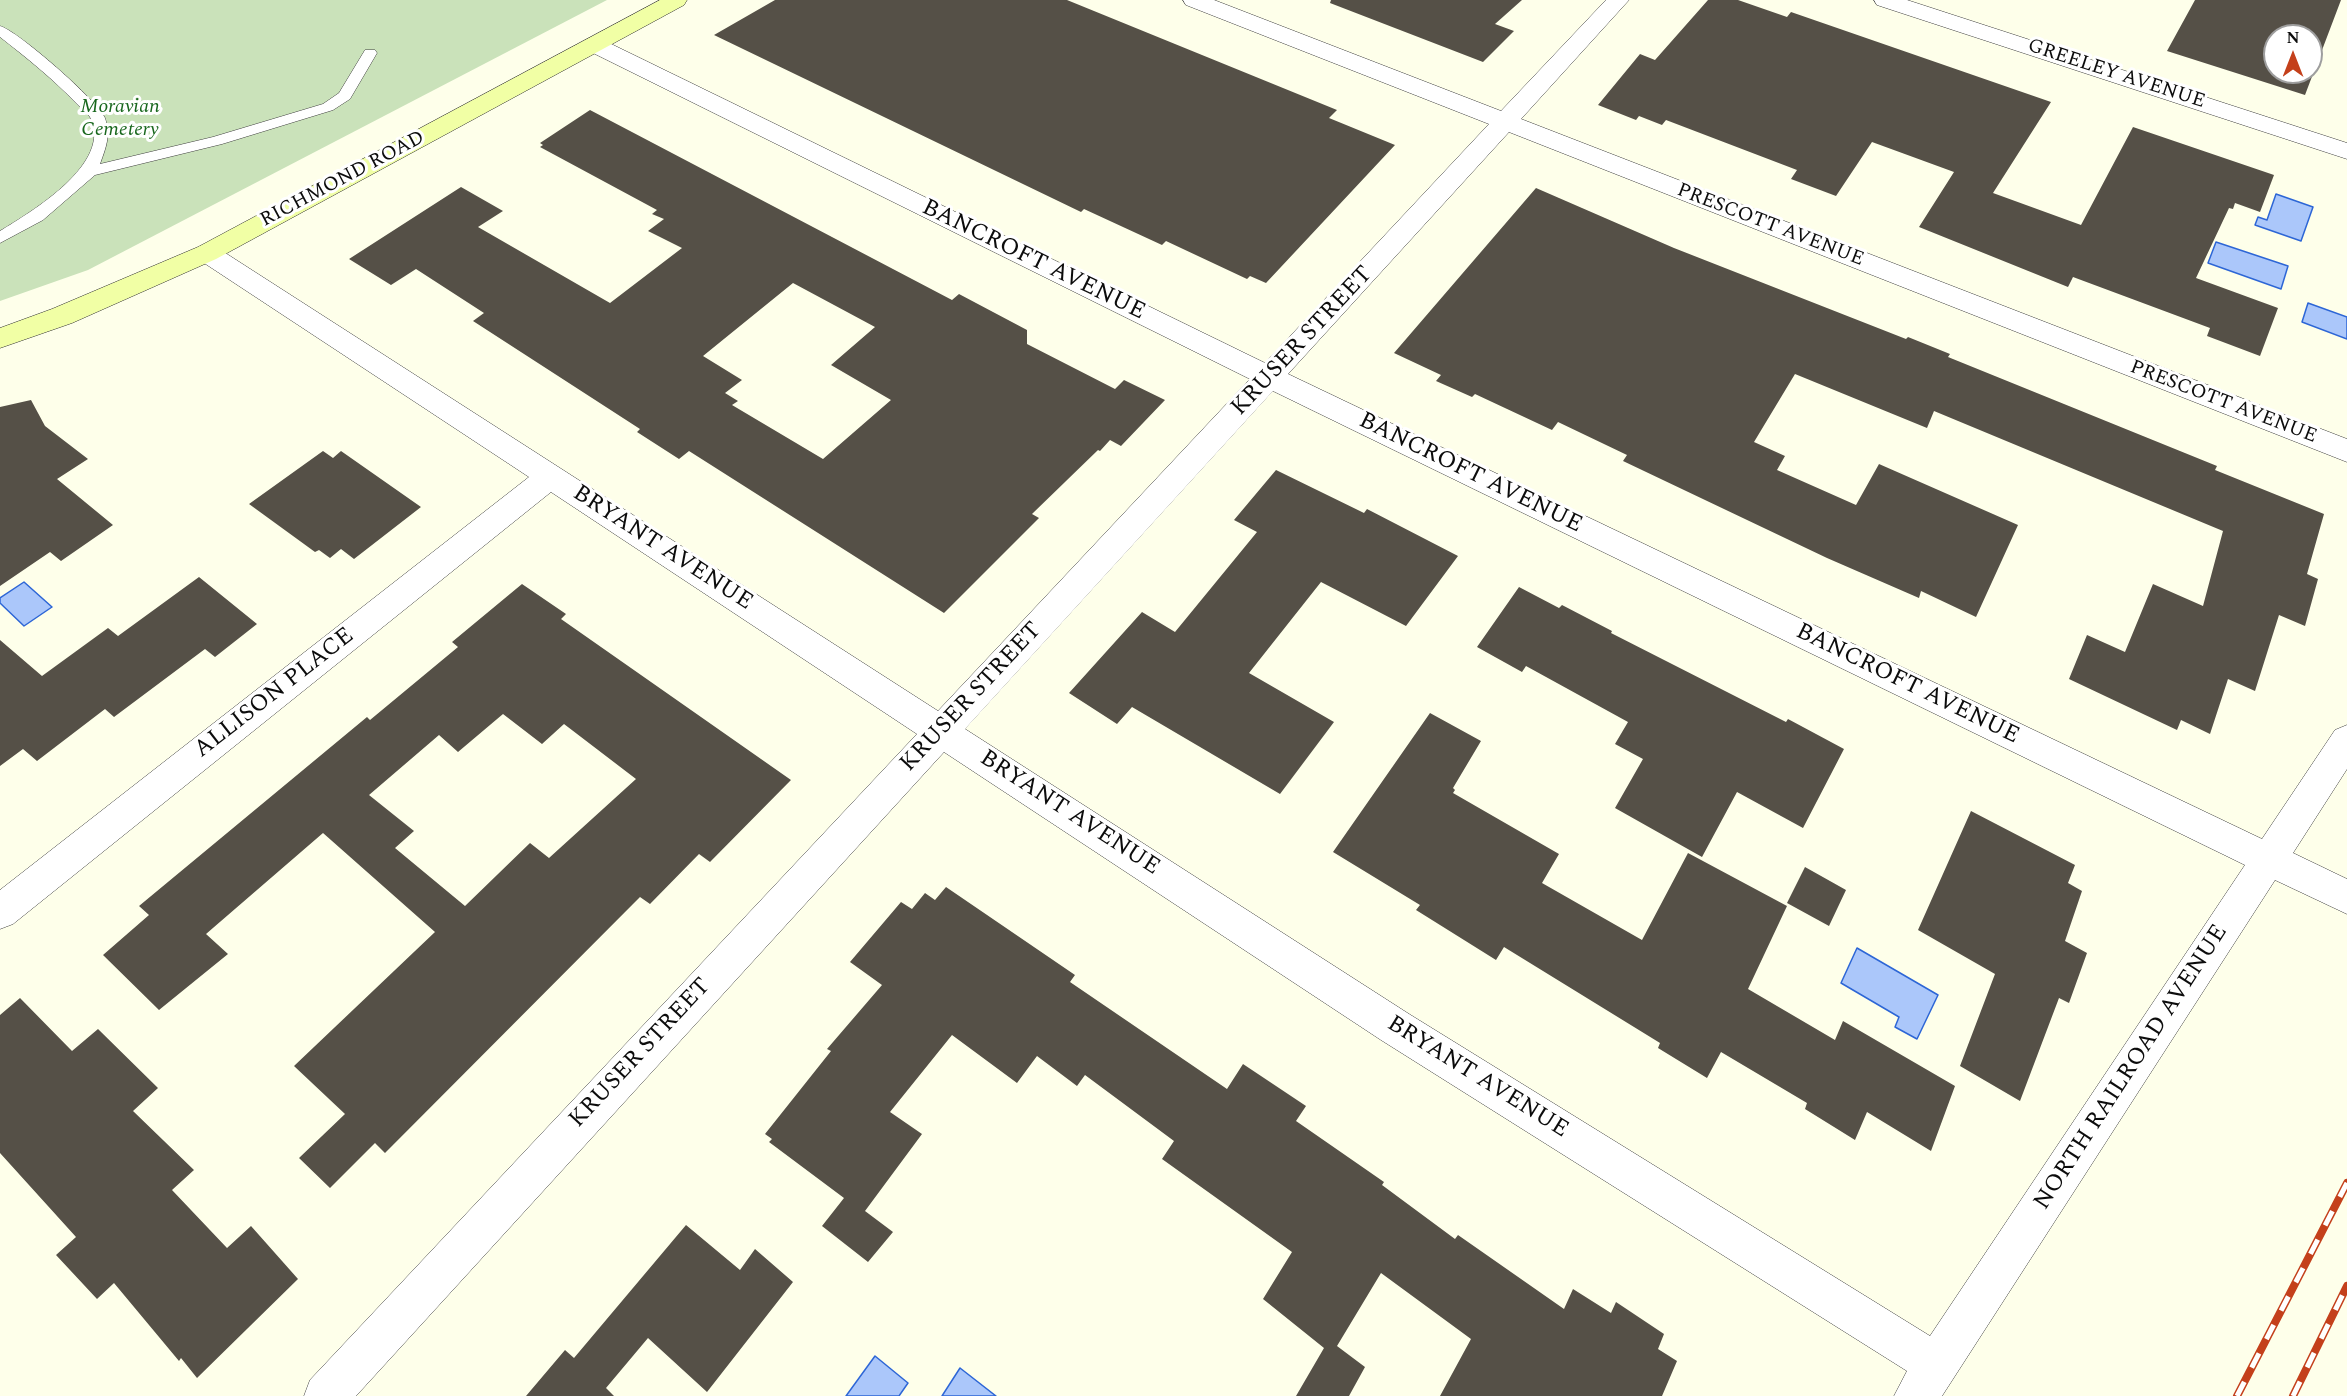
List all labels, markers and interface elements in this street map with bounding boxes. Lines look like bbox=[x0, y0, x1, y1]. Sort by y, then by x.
north arrow bbox=[2263, 24, 2323, 84]
text: N bbox=[2286, 26, 2300, 50]
street label: GREELEY AVENUE bbox=[2024, 35, 2208, 115]
park label: Moravian Cemetery bbox=[80, 96, 160, 143]
street label: RICHMOND ROAD bbox=[257, 127, 429, 233]
street label: PRESCOTT AVENUE bbox=[1673, 179, 1867, 273]
street label: BANCROFT AVENUE bbox=[916, 194, 1150, 328]
street label: KRUSER STREET bbox=[1226, 261, 1380, 423]
street label: PRESCOTT AVENUE bbox=[2126, 356, 2320, 450]
street label: BANCROFT AVENUE bbox=[1353, 407, 1587, 541]
street label: BRYANT AVENUE bbox=[567, 480, 757, 618]
street label: KRUSER STREET bbox=[895, 617, 1049, 779]
street label: BANCROFT AVENUE bbox=[1790, 618, 2024, 752]
street label: ALLISON PLACE bbox=[189, 623, 361, 765]
street label: BRYANT AVENUE bbox=[974, 745, 1164, 883]
street label: NORTH RAILROAD AVENUE bbox=[2029, 920, 2235, 1216]
street label: KRUSER STREET bbox=[564, 973, 718, 1135]
street label: BRYANT AVENUE bbox=[1381, 1010, 1573, 1146]

